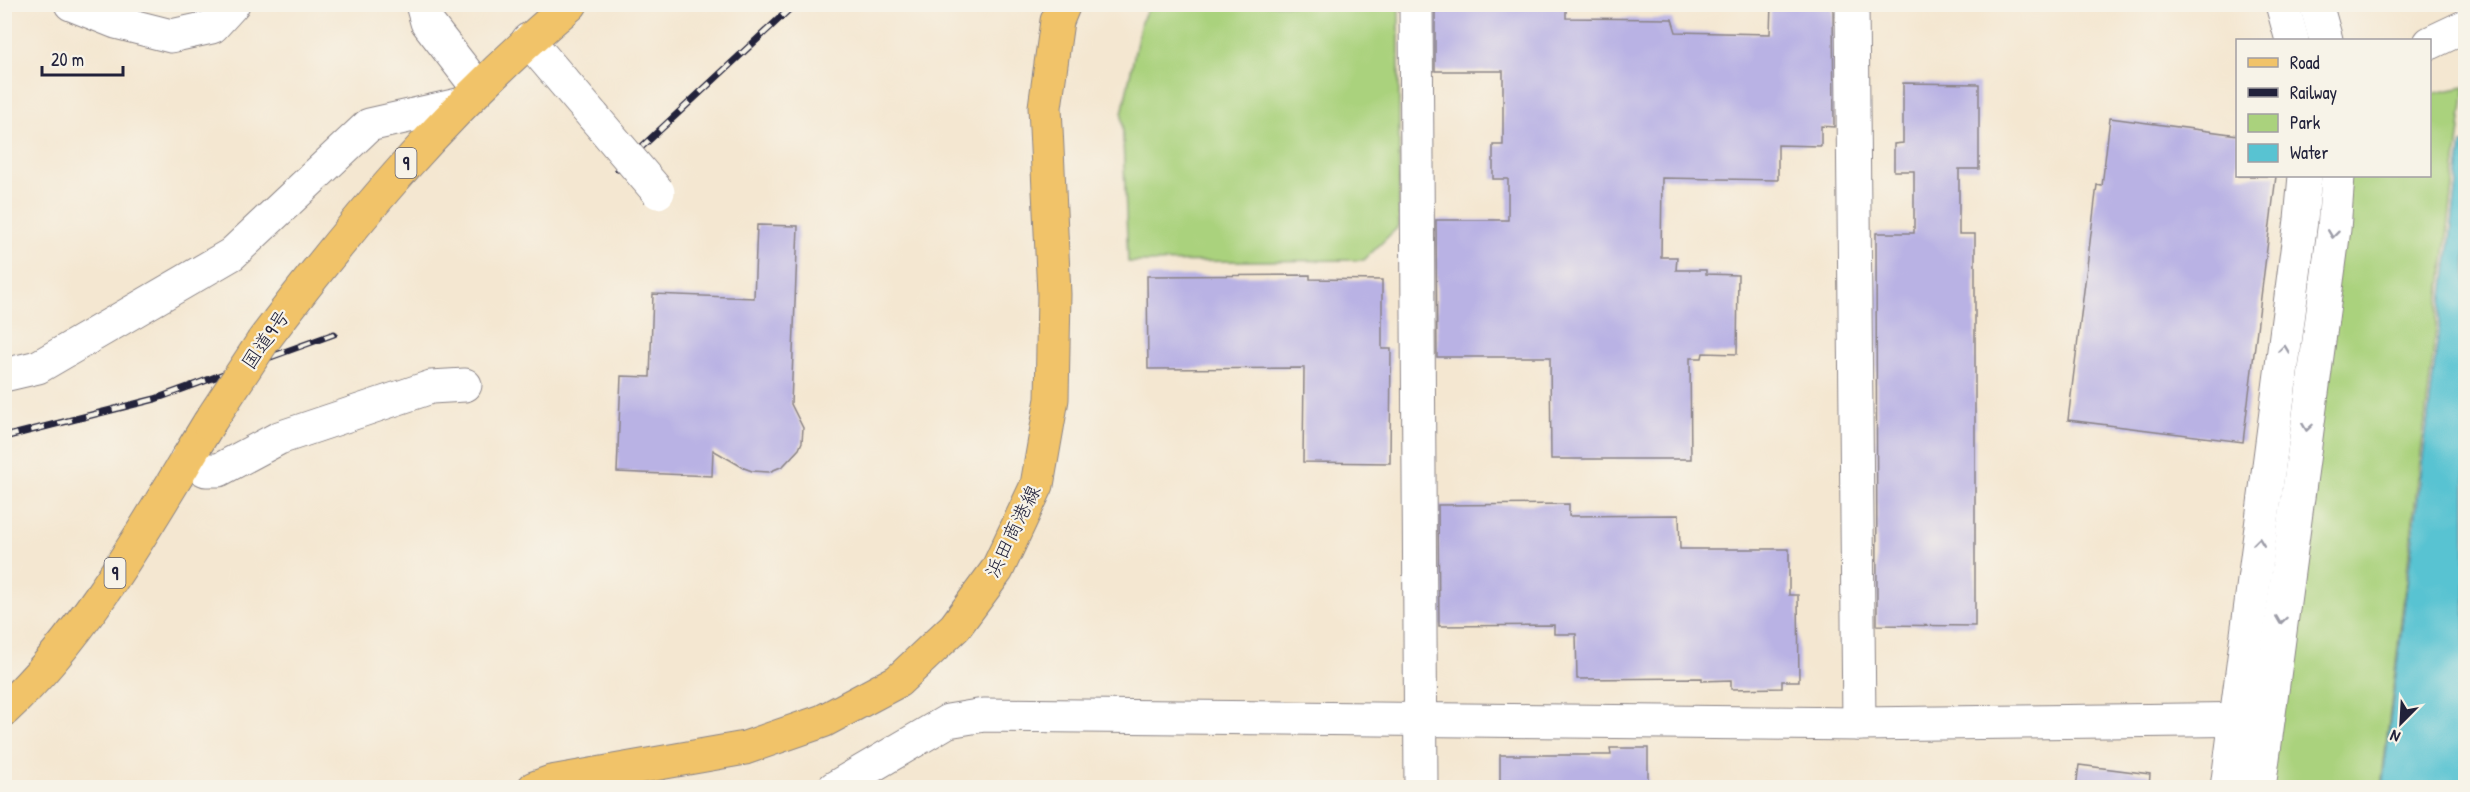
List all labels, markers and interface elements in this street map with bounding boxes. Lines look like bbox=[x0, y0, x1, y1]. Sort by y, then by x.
scale bar bbox=[42, 39, 123, 77]
legend bbox=[2236, 39, 2431, 177]
text: 20 m bbox=[51, 47, 84, 72]
text: Road bbox=[2290, 50, 2320, 75]
text: Railway bbox=[2290, 80, 2337, 105]
text: Park bbox=[2290, 110, 2321, 135]
text: Water bbox=[2290, 140, 2328, 165]
road number: 9 bbox=[396, 148, 416, 178]
one-way arrow bbox=[2327, 229, 2340, 238]
street label: 国道9号 bbox=[235, 304, 295, 374]
one-way arrow bbox=[2278, 344, 2290, 353]
one-way arrow bbox=[2302, 422, 2314, 432]
street label: 浜田商港線 bbox=[978, 480, 1046, 582]
one-way arrow bbox=[2252, 537, 2265, 547]
road number: 9 bbox=[104, 558, 126, 588]
one-way arrow bbox=[2276, 616, 2288, 625]
north arrow bbox=[2371, 693, 2431, 753]
text: N bbox=[2386, 725, 2403, 748]

